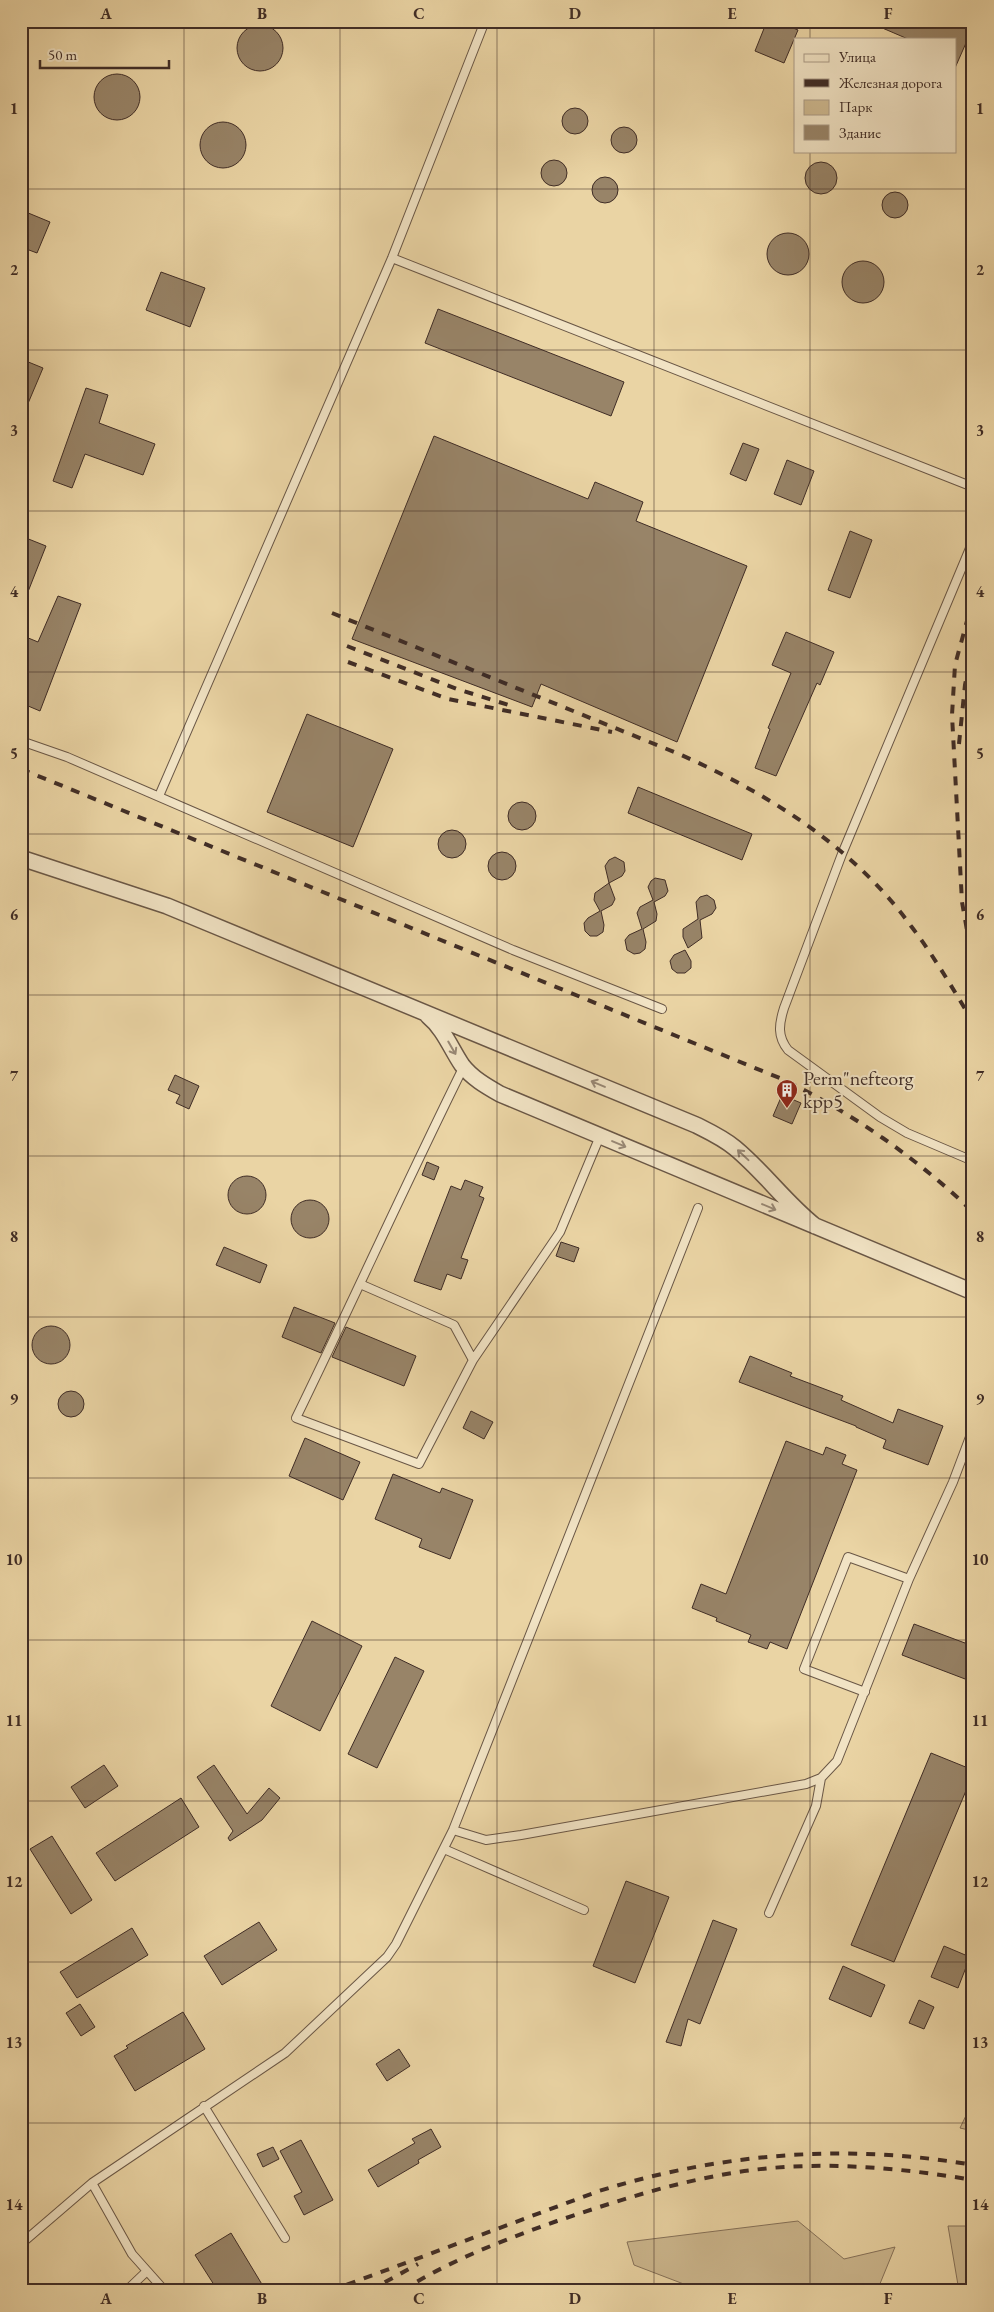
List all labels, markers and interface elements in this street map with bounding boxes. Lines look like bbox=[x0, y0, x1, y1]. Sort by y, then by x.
text: A bbox=[99, 3, 112, 24]
text: B bbox=[257, 3, 267, 24]
text: C bbox=[413, 3, 425, 24]
text: D bbox=[569, 3, 581, 24]
text: E bbox=[727, 3, 737, 24]
text: F bbox=[884, 3, 893, 24]
scale bar bbox=[40, 38, 169, 70]
legend bbox=[794, 38, 956, 152]
text: 50 m bbox=[48, 45, 77, 64]
text: Улица bbox=[838, 47, 876, 66]
text: Железная дорога bbox=[838, 73, 942, 92]
text: Парк bbox=[839, 97, 872, 116]
text: 1 bbox=[10, 98, 18, 119]
text: 1 bbox=[976, 98, 984, 119]
text: Здание bbox=[839, 123, 881, 142]
text: 2 bbox=[10, 259, 19, 280]
text: 2 bbox=[976, 259, 985, 280]
text: 3 bbox=[10, 420, 18, 441]
text: 3 bbox=[976, 420, 984, 441]
text: 4 bbox=[10, 581, 19, 602]
text: 4 bbox=[976, 581, 985, 602]
text: 5 bbox=[10, 743, 18, 764]
text: 5 bbox=[976, 743, 984, 764]
text: 6 bbox=[10, 904, 19, 925]
text: 6 bbox=[976, 904, 985, 925]
one-way arrow bbox=[447, 1040, 457, 1054]
text: 7 bbox=[10, 1065, 19, 1086]
place label: Perm"nefteorg kpp5 bbox=[803, 1065, 914, 1114]
text: 7 bbox=[976, 1065, 985, 1086]
building icon: Perm"nefteorg kpp5 bbox=[775, 1078, 799, 1109]
one-way arrow bbox=[591, 1079, 606, 1089]
one-way arrow bbox=[611, 1139, 626, 1149]
one-way arrow bbox=[737, 1150, 750, 1161]
one-way arrow bbox=[761, 1203, 776, 1212]
text: 8 bbox=[10, 1226, 18, 1247]
text: 8 bbox=[976, 1226, 984, 1247]
text: 9 bbox=[10, 1388, 19, 1409]
text: 9 bbox=[976, 1388, 985, 1409]
text: 10 bbox=[6, 1549, 23, 1570]
text: 10 bbox=[972, 1549, 989, 1570]
text: 11 bbox=[6, 1710, 22, 1731]
text: 11 bbox=[972, 1710, 988, 1731]
text: 12 bbox=[6, 1871, 23, 1892]
text: 12 bbox=[972, 1871, 989, 1892]
text: 13 bbox=[6, 2032, 22, 2053]
text: 13 bbox=[972, 2032, 988, 2053]
text: 14 bbox=[6, 2194, 23, 2215]
text: 14 bbox=[972, 2194, 989, 2215]
text: A bbox=[99, 2288, 112, 2309]
text: B bbox=[257, 2288, 267, 2309]
text: C bbox=[413, 2288, 425, 2309]
text: D bbox=[569, 2288, 581, 2309]
text: E bbox=[727, 2288, 737, 2309]
text: F bbox=[884, 2288, 893, 2309]

